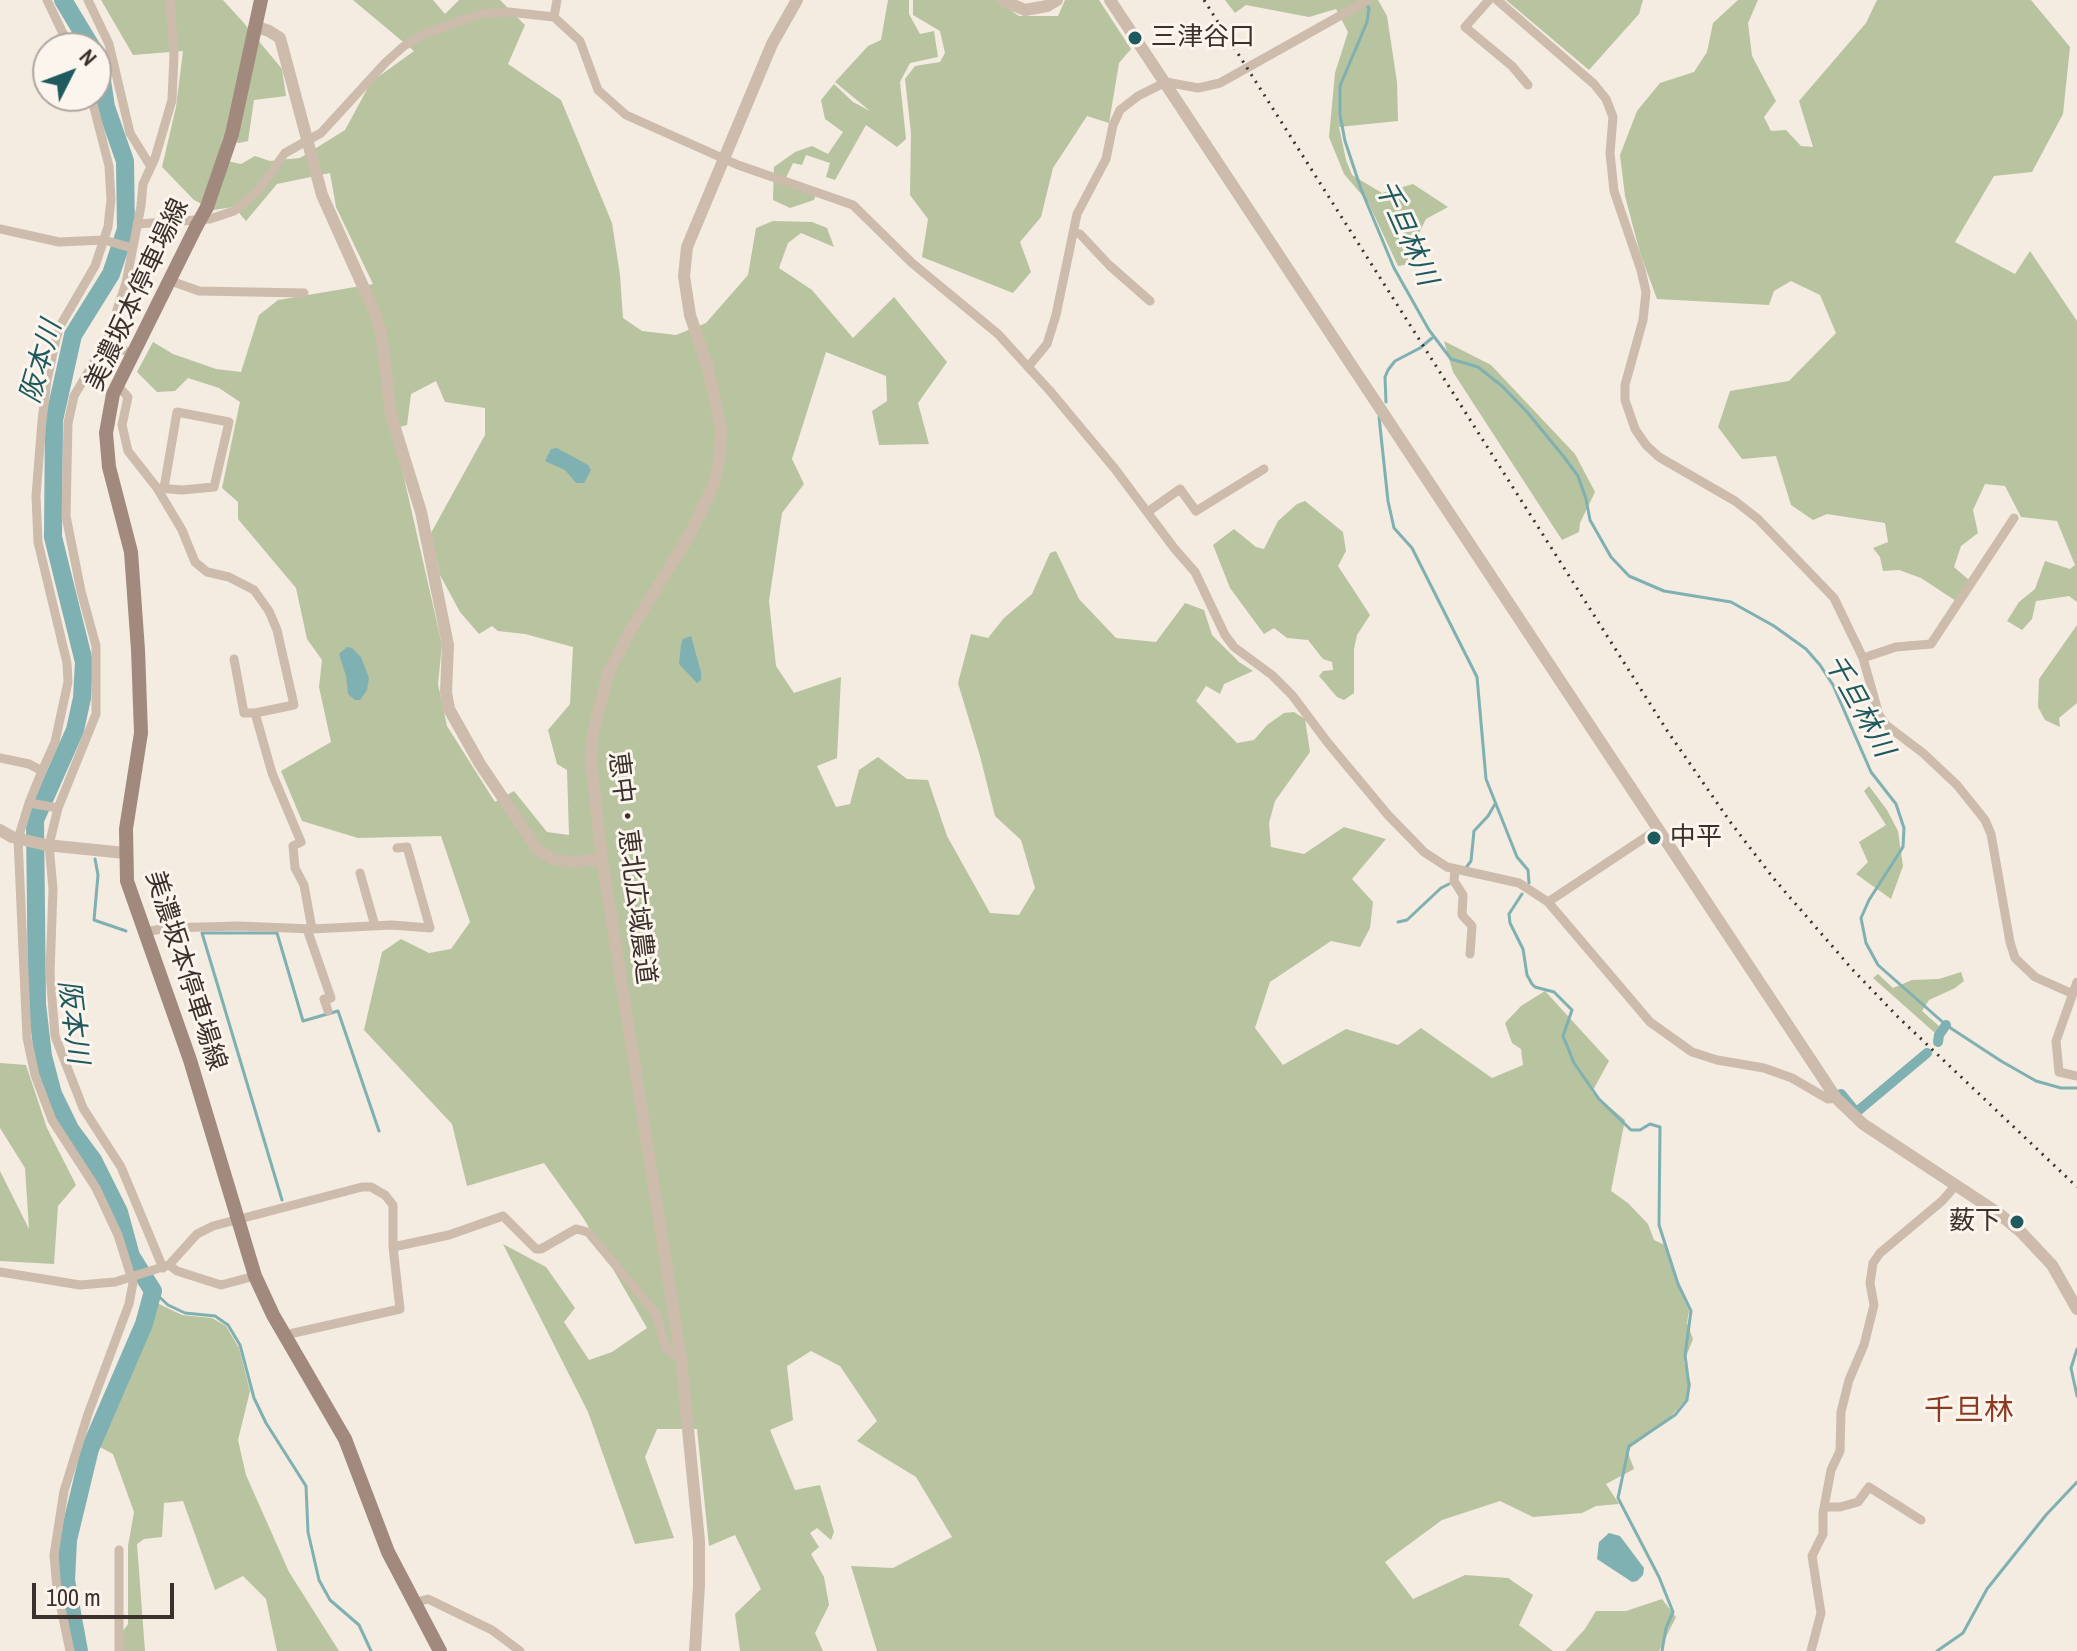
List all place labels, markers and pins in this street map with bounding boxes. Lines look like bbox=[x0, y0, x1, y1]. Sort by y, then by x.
place label: 三津谷口 bbox=[1151, 22, 1255, 54]
marker: 三津谷口 bbox=[1126, 29, 1144, 47]
place label: 中平 bbox=[1670, 822, 1722, 854]
marker: 中平 bbox=[1645, 829, 1663, 847]
place label: 薮下 bbox=[1949, 1206, 2001, 1238]
marker: 薮下 bbox=[2008, 1213, 2026, 1231]

